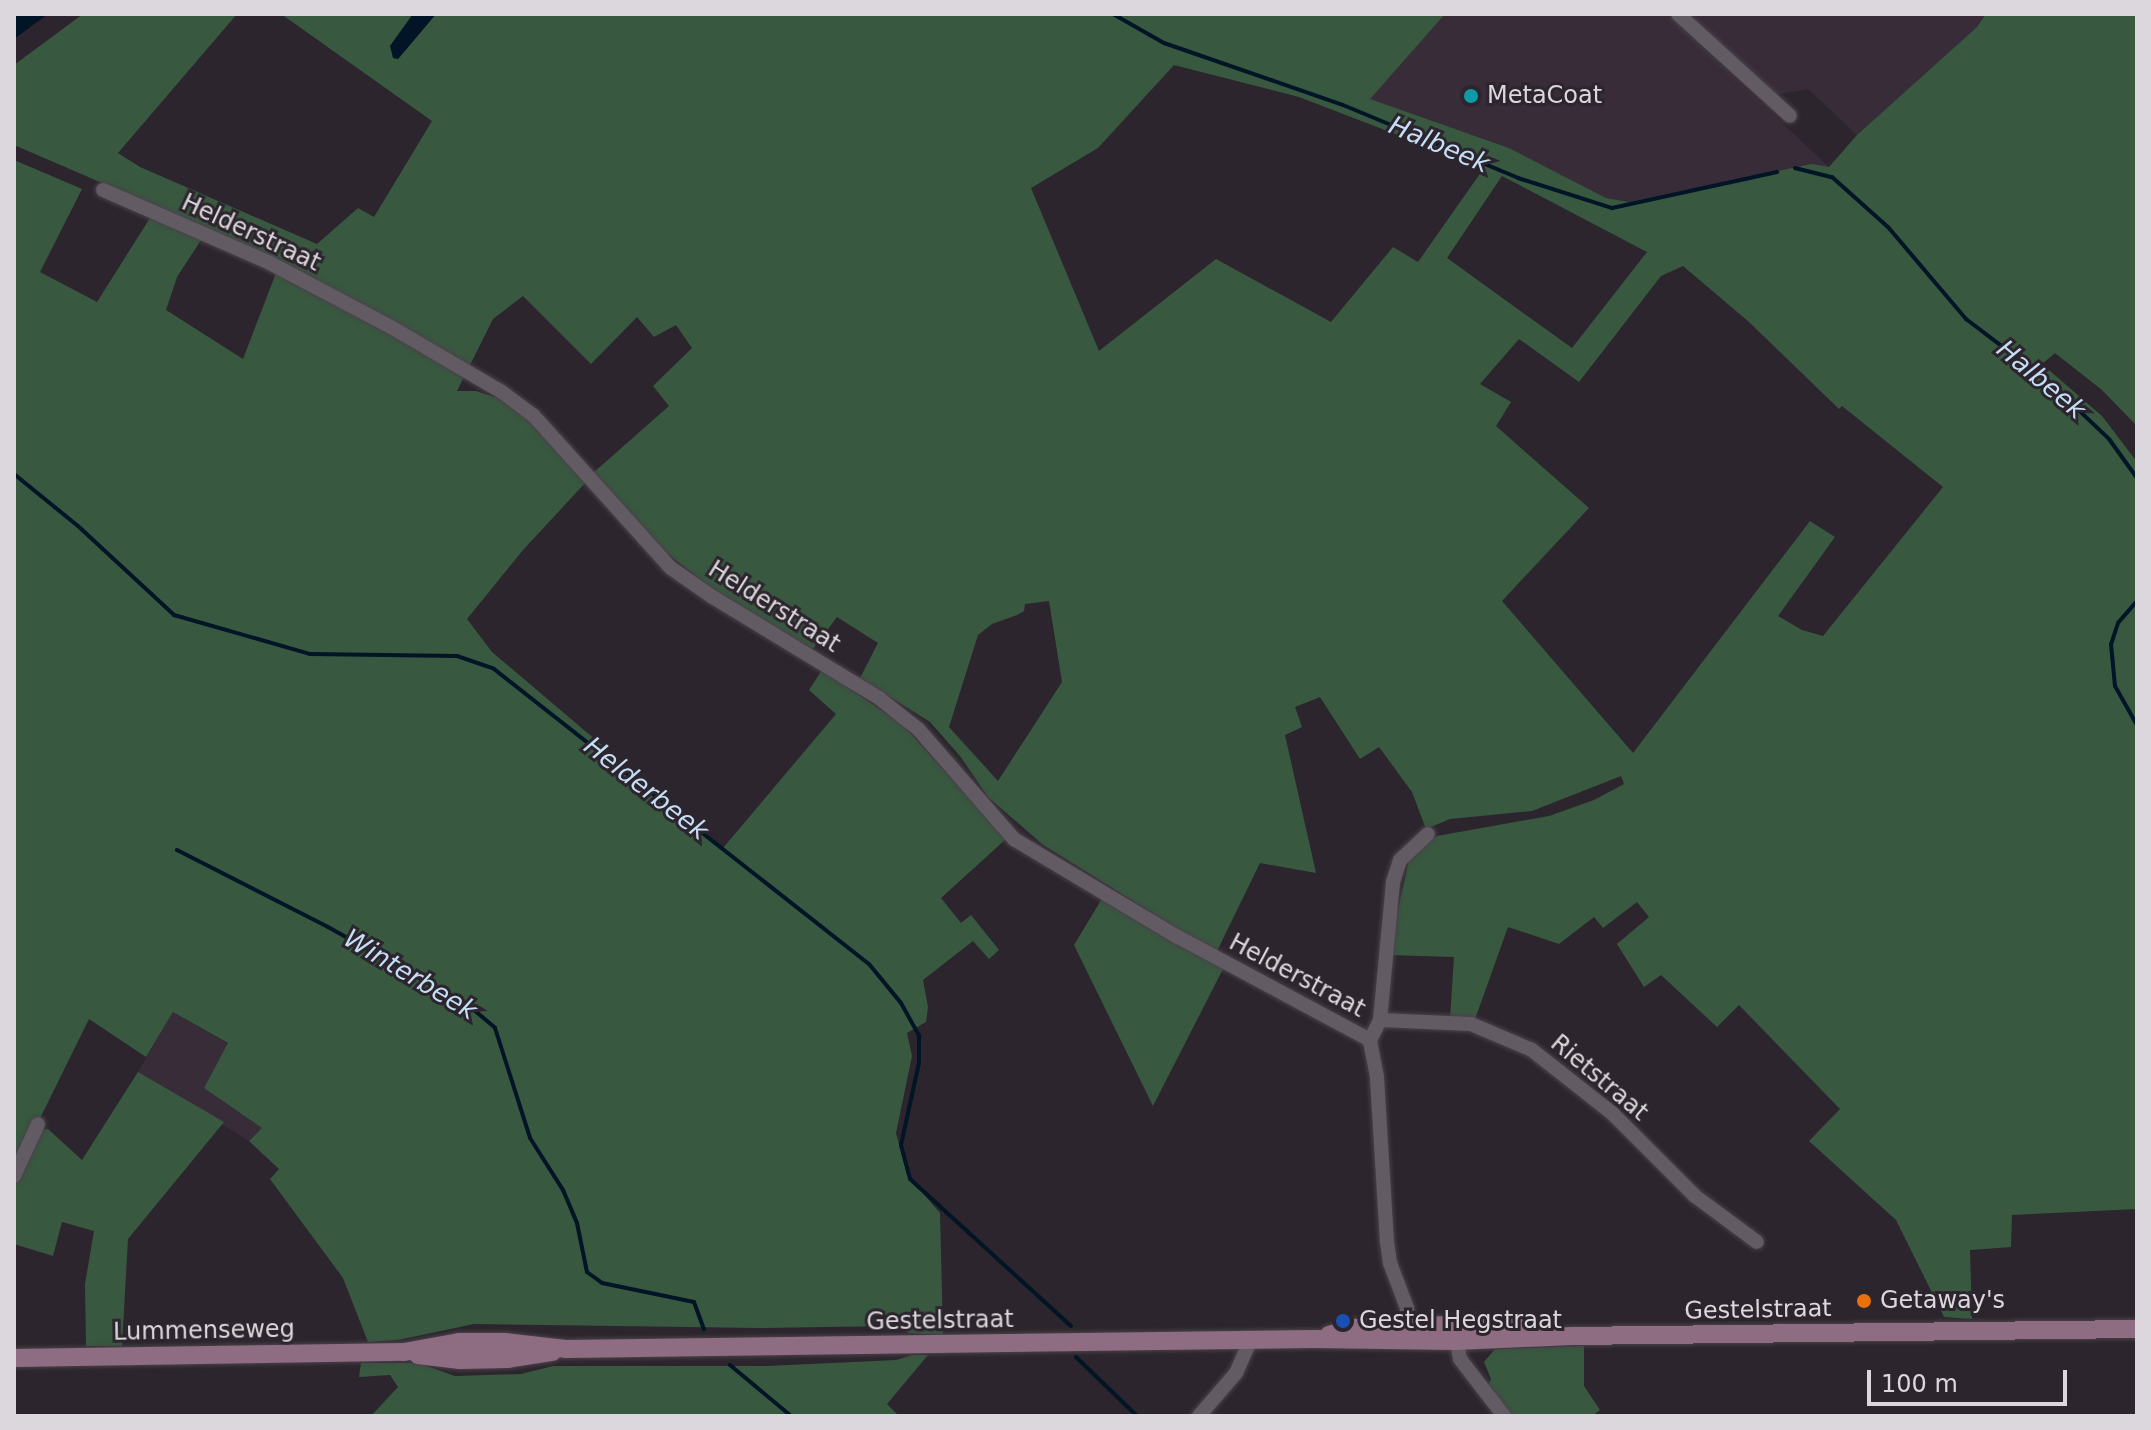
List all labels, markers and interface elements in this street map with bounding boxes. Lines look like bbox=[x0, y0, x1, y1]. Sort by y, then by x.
place label: MetaCoat bbox=[1487, 82, 1602, 110]
marker: MetaCoat bbox=[1462, 87, 1480, 105]
water label: Halbeek bbox=[1384, 110, 1494, 180]
street label: Helderstraat bbox=[177, 188, 325, 278]
water label: Halbeek bbox=[1990, 334, 2092, 426]
street label: Helderstraat bbox=[703, 555, 845, 659]
water label: Helderbeek bbox=[577, 731, 715, 847]
water label: Winterbeek bbox=[338, 923, 482, 1027]
street label: Helderstraat bbox=[1224, 928, 1370, 1024]
street label: Rietstraat bbox=[1544, 1029, 1654, 1127]
place label: Getaway's bbox=[1880, 1287, 2005, 1315]
marker: Getaway's bbox=[1855, 1292, 1873, 1310]
street label: Gestelstraat bbox=[1684, 1294, 1832, 1326]
street label: Gestelstraat bbox=[866, 1305, 1014, 1337]
place label: Gestel Hegstraat bbox=[1359, 1307, 1562, 1335]
marker: Gestel Hegstraat bbox=[1334, 1312, 1352, 1330]
street label: Lummenseweg bbox=[113, 1315, 295, 1347]
scale bar bbox=[1871, 1354, 2071, 1404]
text: 100 m bbox=[1881, 1370, 1958, 1398]

